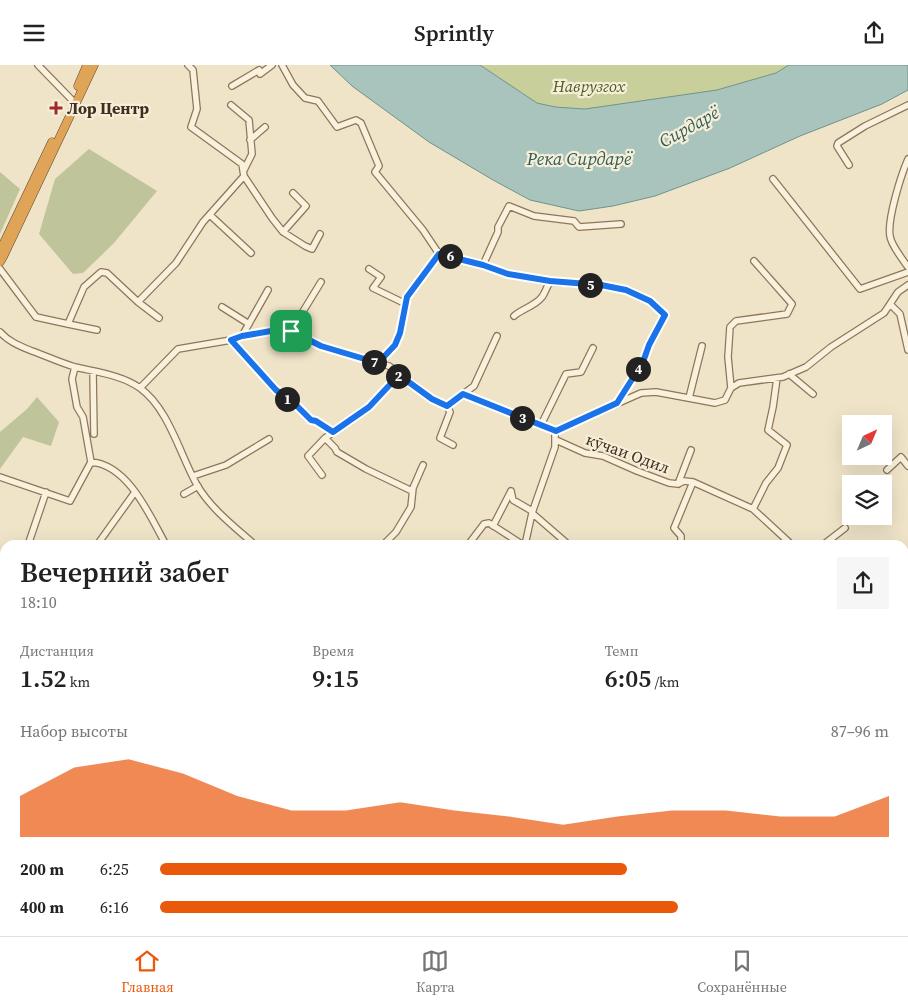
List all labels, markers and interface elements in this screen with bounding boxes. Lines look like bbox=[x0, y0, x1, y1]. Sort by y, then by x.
text: Sprintly bbox=[414, 18, 494, 48]
icon: menu bbox=[20, 19, 48, 47]
icon: share bbox=[860, 19, 888, 47]
park label: Наврузгох bbox=[552, 75, 626, 97]
place label: Лор Центр bbox=[67, 97, 149, 119]
water label: Сирдарё bbox=[654, 99, 725, 153]
marker: Лор Центр bbox=[49, 101, 63, 115]
water label: Река Сирдарё bbox=[526, 146, 633, 171]
pin: 6 bbox=[438, 243, 462, 269]
text: 6 bbox=[447, 246, 454, 266]
pin: 5 bbox=[578, 273, 602, 297]
text: 5 bbox=[587, 275, 594, 295]
pin bbox=[270, 310, 312, 352]
icon: arrive bbox=[277, 317, 305, 345]
pin: 7 bbox=[362, 349, 386, 375]
text: 7 bbox=[371, 352, 378, 372]
pin: 4 bbox=[626, 357, 650, 381]
text: 4 bbox=[635, 359, 642, 379]
pin: 2 bbox=[386, 363, 410, 389]
text: 2 bbox=[395, 366, 402, 386]
pin: 1 bbox=[274, 387, 300, 411]
text: 1 bbox=[284, 389, 291, 409]
pin: 3 bbox=[510, 405, 534, 431]
text: 3 bbox=[519, 408, 526, 428]
north arrow bbox=[842, 415, 892, 465]
map controls bbox=[842, 415, 892, 525]
street label: кӯчаи Одил bbox=[583, 428, 673, 478]
button: layers bbox=[842, 475, 892, 525]
text: Вечерний забег bbox=[20, 553, 229, 591]
button: share bbox=[837, 557, 889, 609]
text: 18:10 bbox=[20, 591, 57, 613]
text: Дистанция bbox=[20, 641, 94, 661]
text: Время bbox=[312, 641, 354, 661]
text: Темп bbox=[605, 641, 638, 661]
text: 1.52 bbox=[20, 661, 67, 695]
text: 9:15 bbox=[312, 661, 359, 695]
text: 6:05 bbox=[605, 661, 651, 695]
text: km bbox=[67, 672, 90, 692]
text: /km bbox=[651, 672, 679, 692]
text: Набор высоты bbox=[20, 720, 128, 742]
text: 87–96 m bbox=[831, 720, 889, 742]
text: 200 m bbox=[20, 858, 64, 880]
text: 6:25 bbox=[100, 858, 129, 880]
text: 400 m bbox=[20, 896, 64, 918]
text: 6:16 bbox=[100, 896, 129, 918]
tab: Главная bbox=[121, 947, 174, 997]
tab: Карта bbox=[416, 947, 455, 997]
tab: Сохранённые bbox=[697, 947, 787, 997]

